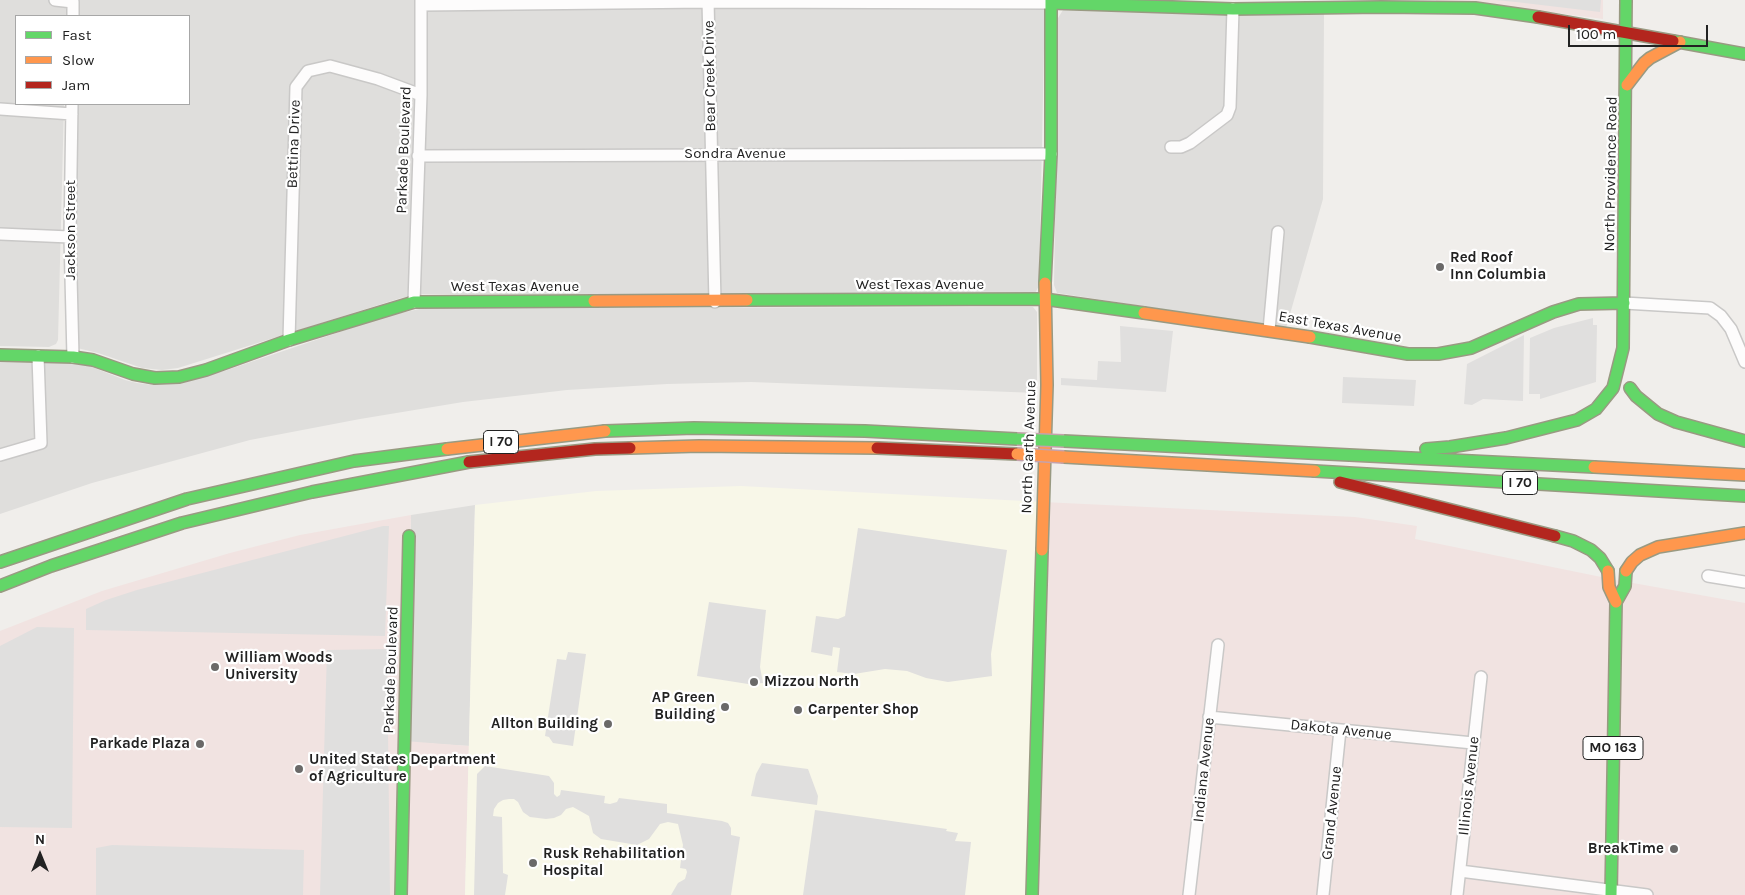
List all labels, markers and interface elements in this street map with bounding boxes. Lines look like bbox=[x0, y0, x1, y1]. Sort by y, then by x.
legend bbox=[15, 15, 190, 105]
scale bar bbox=[1570, 15, 1710, 47]
street label: Bear Creek Drive bbox=[700, 20, 720, 132]
text: 100 m bbox=[1576, 25, 1616, 43]
text: Fast bbox=[62, 26, 91, 44]
text: Slow bbox=[62, 51, 94, 69]
text: Jam bbox=[62, 76, 90, 94]
street label: Parkade Boulevard bbox=[393, 86, 415, 214]
street label: North Providence Road bbox=[1601, 96, 1621, 252]
street label: Bettina Drive bbox=[283, 99, 305, 189]
street label: Sondra Avenue bbox=[684, 145, 786, 163]
street label: Jackson Street bbox=[62, 180, 80, 280]
place label: Red Roof Inn Columbia bbox=[1450, 249, 1546, 284]
marker: Red Roof Inn Columbia bbox=[1434, 261, 1446, 273]
street label: West Texas Avenue bbox=[856, 276, 984, 294]
street label: West Texas Avenue bbox=[451, 278, 579, 296]
street label: East Texas Avenue bbox=[1277, 307, 1403, 347]
street label: North Garth Avenue bbox=[1018, 380, 1040, 514]
road number: I 70 bbox=[484, 431, 518, 454]
road number: I 70 bbox=[1502, 472, 1538, 494]
street label: Parkade Boulevard bbox=[380, 606, 402, 734]
place label: William Woods University bbox=[225, 649, 333, 684]
marker: William Woods University bbox=[209, 661, 221, 673]
place label: Mizzou North bbox=[764, 673, 859, 691]
marker: Mizzou North bbox=[748, 676, 760, 688]
place label: AP Green Building bbox=[652, 689, 715, 724]
marker: AP Green Building bbox=[719, 701, 731, 713]
place label: Carpenter Shop bbox=[808, 701, 919, 719]
marker: Carpenter Shop bbox=[792, 704, 804, 716]
place label: Allton Building bbox=[491, 715, 598, 733]
street label: Dakota Avenue bbox=[1290, 716, 1392, 744]
street label: Indiana Avenue bbox=[1190, 717, 1218, 823]
marker: Allton Building bbox=[602, 718, 614, 730]
place label: Parkade Plaza bbox=[90, 735, 190, 753]
street label: Illinois Avenue bbox=[1455, 736, 1483, 836]
road number: MO 163 bbox=[1583, 736, 1643, 760]
marker: Parkade Plaza bbox=[194, 738, 206, 750]
place label: United States Department of Agriculture bbox=[309, 751, 496, 786]
marker: United States Department of Agriculture bbox=[293, 763, 305, 775]
street label: Grand Avenue bbox=[1318, 765, 1346, 861]
north arrow bbox=[15, 830, 65, 880]
text: N bbox=[35, 831, 45, 848]
place label: BreakTime bbox=[1588, 840, 1664, 858]
marker: BreakTime bbox=[1668, 843, 1680, 855]
place label: Rusk Rehabilitation Hospital bbox=[543, 845, 685, 880]
marker: Rusk Rehabilitation Hospital bbox=[527, 857, 539, 869]

